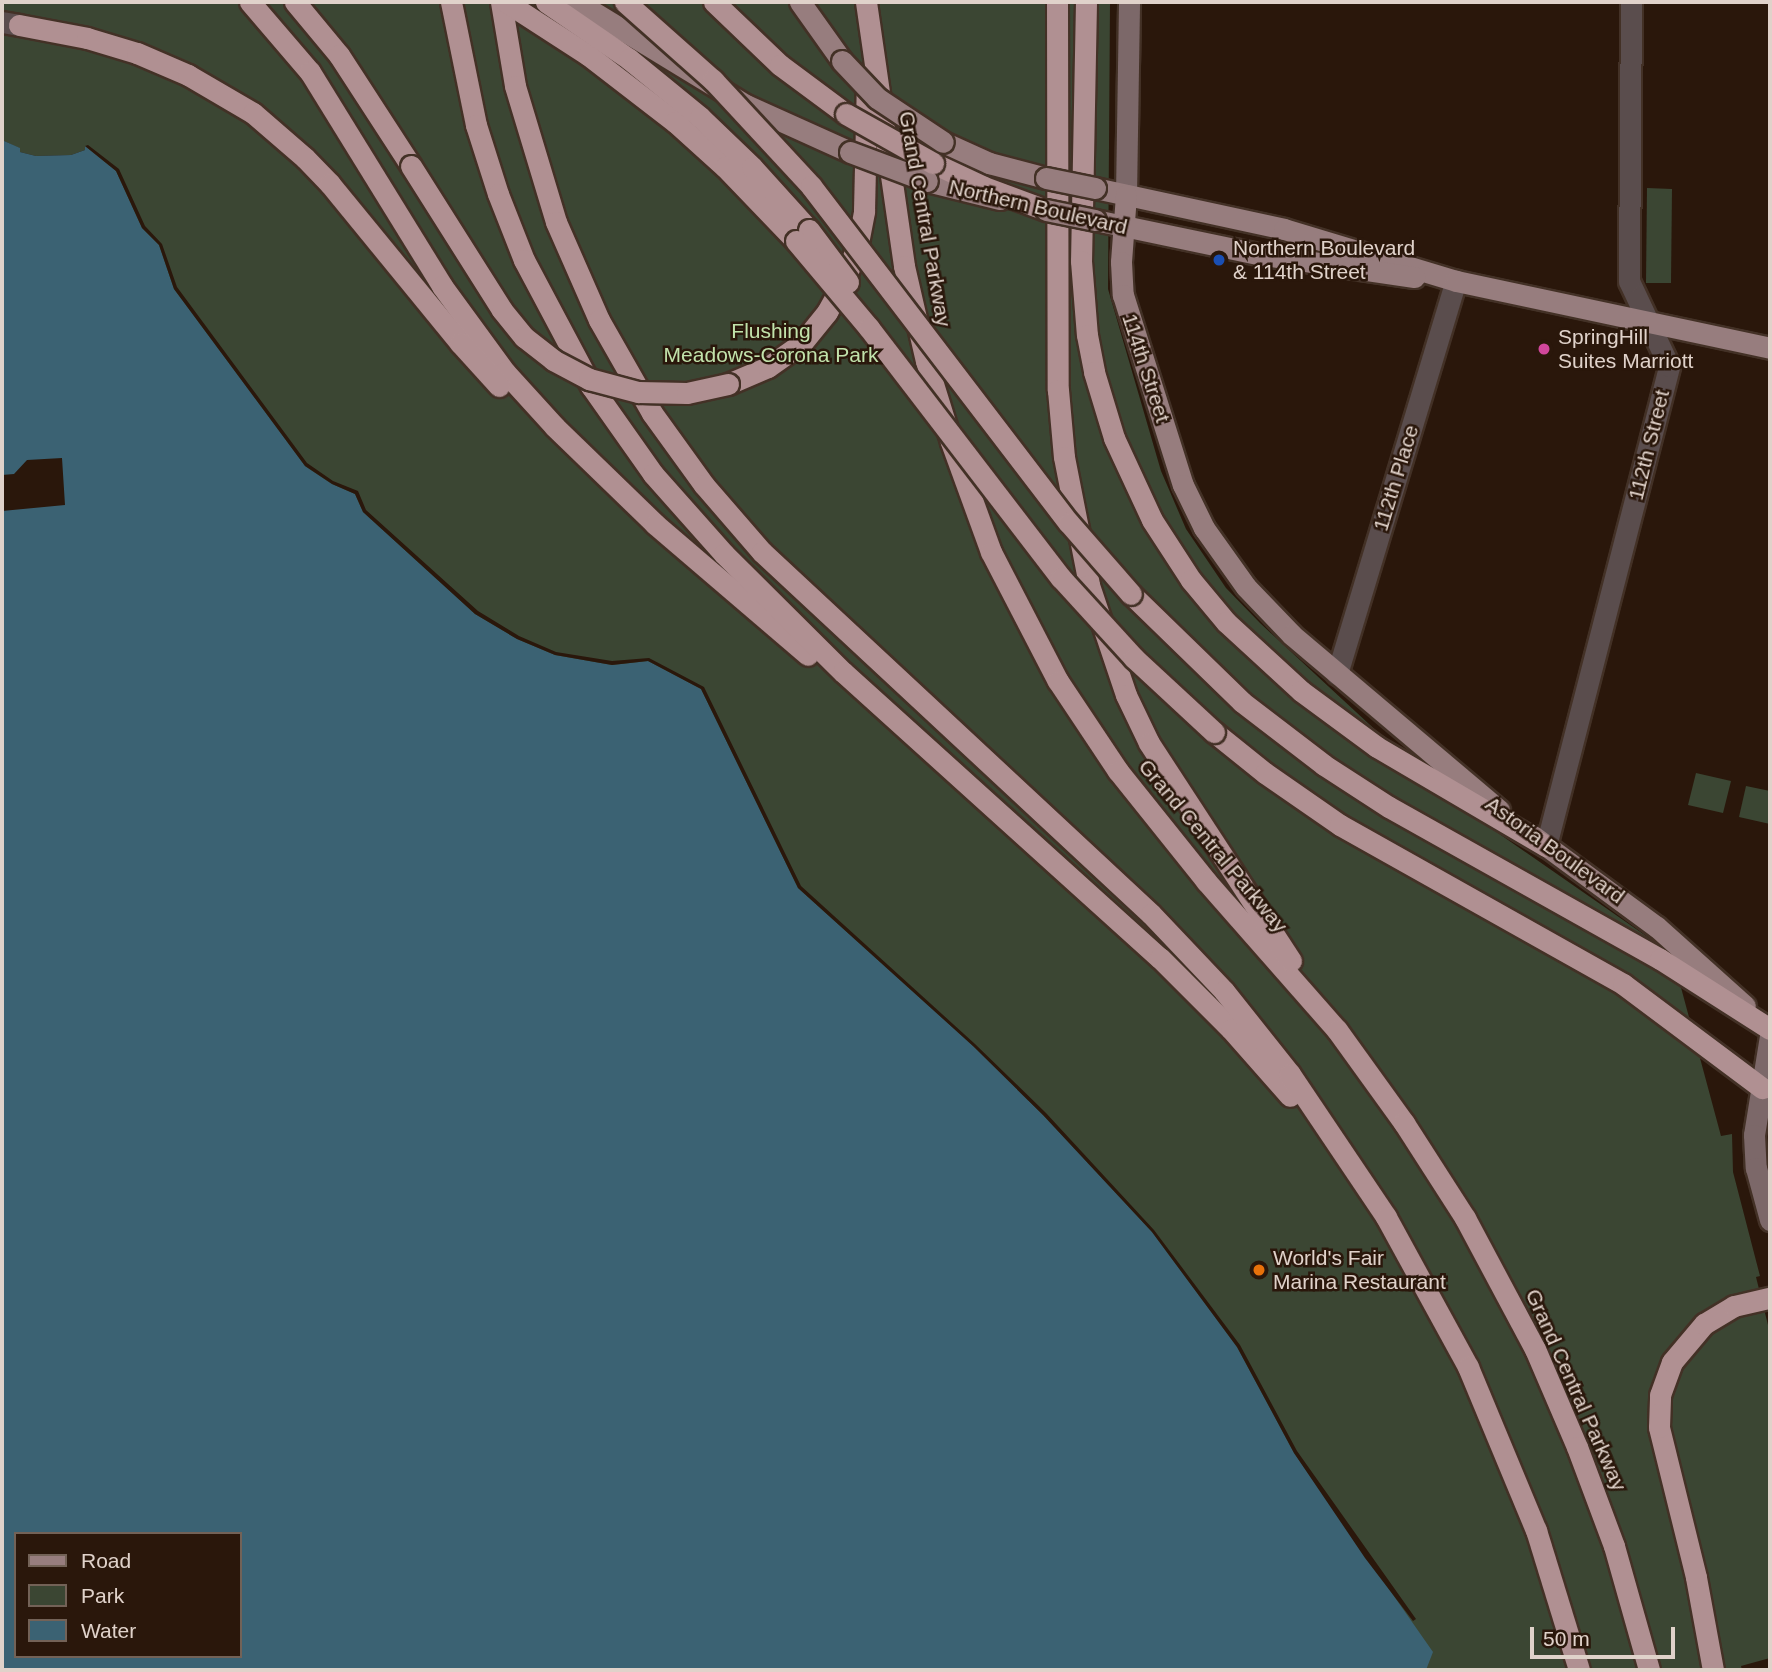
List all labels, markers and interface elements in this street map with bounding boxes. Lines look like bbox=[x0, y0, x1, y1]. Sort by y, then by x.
street label: Grand Central Parkway bbox=[894, 109, 956, 329]
street label: Northern Boulevard bbox=[946, 174, 1130, 240]
place label: Northern Boulevard & 114th Street bbox=[1233, 235, 1415, 285]
marker: Northern Boulevard & 114th Street bbox=[1211, 252, 1227, 268]
street label: 114th Street bbox=[1117, 310, 1175, 426]
park label: Flushing Meadows-Corona Park bbox=[664, 318, 878, 368]
place label: SpringHill Suites Marriott bbox=[1558, 324, 1693, 374]
marker: SpringHill Suites Marriott bbox=[1536, 341, 1552, 357]
street label: 112th Street bbox=[1623, 387, 1675, 503]
street label: 112th Place bbox=[1368, 422, 1424, 534]
street label: Grand Central Parkway bbox=[1133, 754, 1293, 938]
street label: Astoria Boulevard bbox=[1481, 791, 1629, 909]
place label: World's Fair Marina Restaurant bbox=[1273, 1245, 1446, 1295]
marker: World's Fair Marina Restaurant bbox=[1251, 1262, 1267, 1278]
street label: Grand Central Parkway bbox=[1520, 1285, 1632, 1495]
legend bbox=[14, 1532, 242, 1658]
text: Road bbox=[81, 1549, 131, 1572]
text: Park bbox=[81, 1584, 124, 1607]
scale bar bbox=[1534, 1612, 1679, 1656]
text: Water bbox=[81, 1619, 136, 1642]
text: 50 m bbox=[1543, 1627, 1590, 1650]

